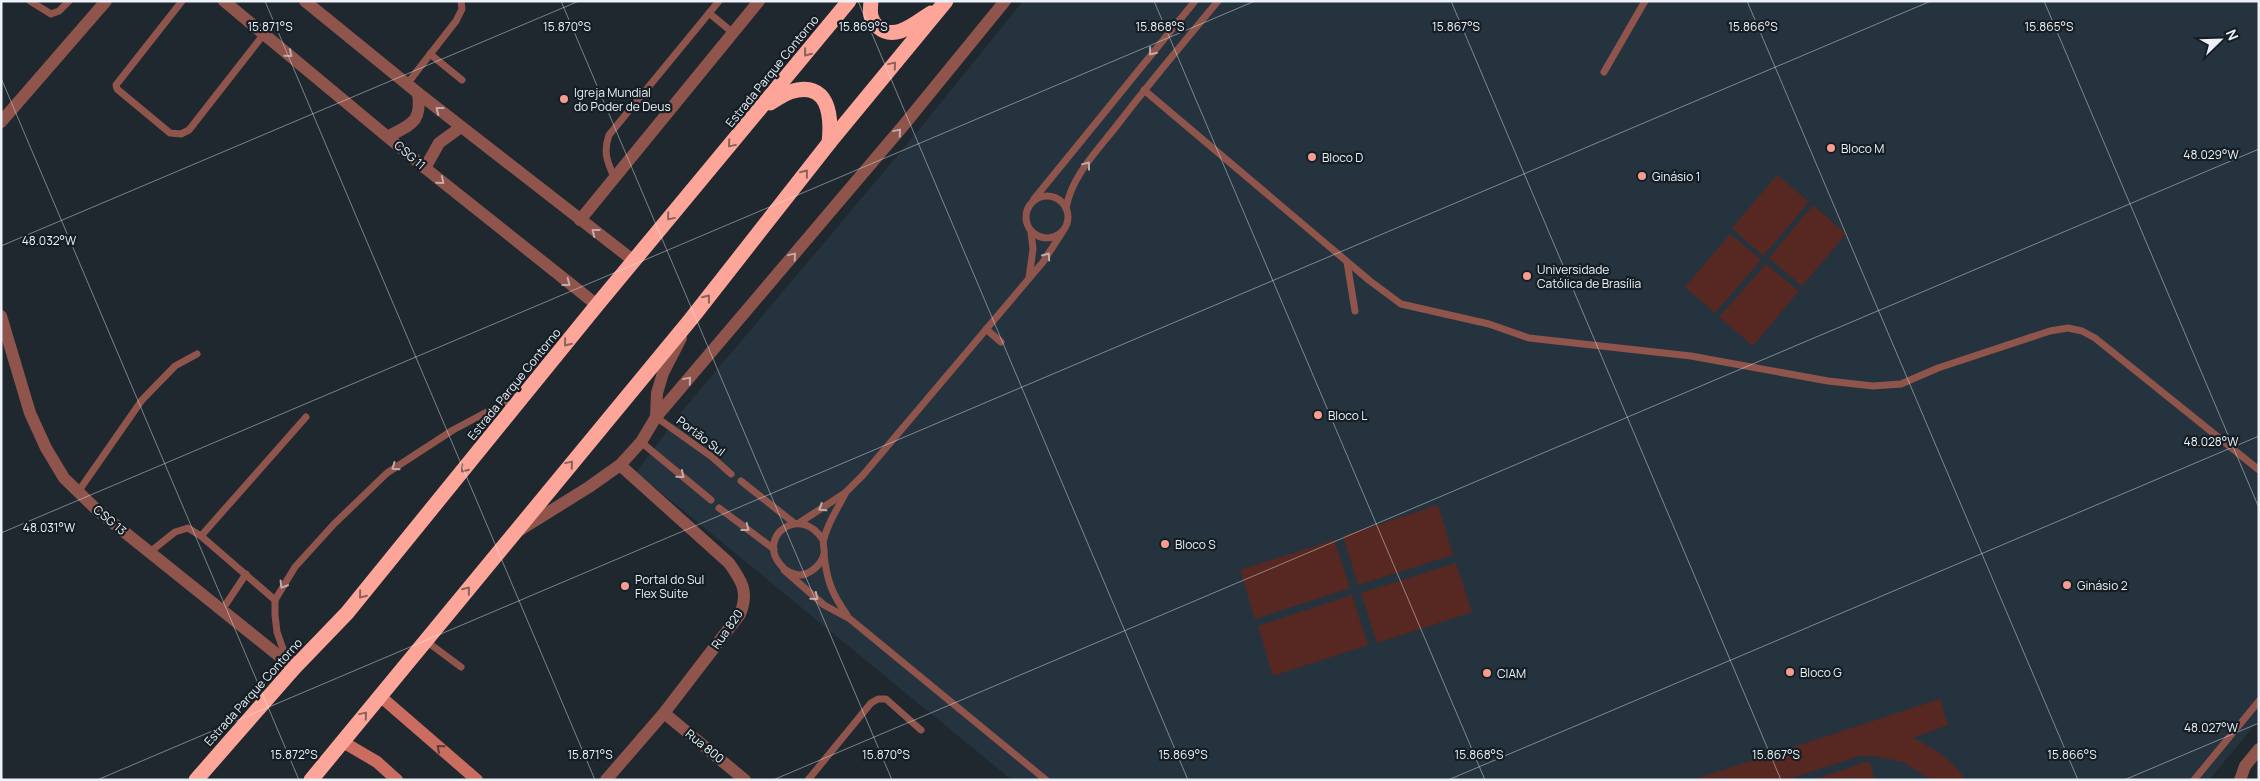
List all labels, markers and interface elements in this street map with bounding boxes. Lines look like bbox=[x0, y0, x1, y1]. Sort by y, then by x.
street label: Estrada Parque Contorno bbox=[722, 11, 822, 131]
north arrow bbox=[2195, 15, 2245, 65]
text: 15.871°S bbox=[247, 18, 293, 35]
text: 15.870°S bbox=[543, 18, 591, 35]
text: 15.869°S bbox=[838, 18, 888, 35]
text: 15.868°S bbox=[1136, 18, 1184, 35]
text: 15.867°S bbox=[1432, 18, 1480, 35]
text: 15.866°S bbox=[1728, 18, 1778, 35]
text: 15.865°S bbox=[2025, 18, 2073, 35]
text: N bbox=[2222, 26, 2243, 43]
one-way arrow bbox=[803, 47, 812, 56]
one-way arrow bbox=[1149, 47, 1158, 56]
one-way arrow bbox=[283, 49, 292, 57]
one-way arrow bbox=[888, 62, 897, 71]
place label: Igreja Mundial do Poder de Deus bbox=[574, 84, 671, 115]
marker: Igreja Mundial do Poder de Deus bbox=[558, 93, 570, 105]
one-way arrow bbox=[436, 108, 445, 116]
one-way arrow bbox=[893, 129, 901, 138]
street label: CSG 11 bbox=[391, 137, 429, 173]
one-way arrow bbox=[729, 138, 737, 147]
place label: Bloco M bbox=[1841, 140, 1884, 157]
marker: Bloco M bbox=[1825, 142, 1837, 154]
text: 48.029°W bbox=[2183, 146, 2239, 163]
place label: Bloco D bbox=[1322, 149, 1363, 166]
marker: Bloco D bbox=[1306, 151, 1318, 163]
one-way arrow bbox=[1081, 162, 1089, 171]
place label: Ginásio 1 bbox=[1652, 168, 1700, 185]
one-way arrow bbox=[800, 170, 808, 179]
marker: Ginásio 1 bbox=[1636, 170, 1648, 182]
one-way arrow bbox=[435, 175, 444, 183]
one-way arrow bbox=[667, 212, 676, 221]
one-way arrow bbox=[592, 229, 601, 237]
text: 48.032°W bbox=[22, 232, 77, 249]
one-way arrow bbox=[1041, 252, 1050, 261]
one-way arrow bbox=[787, 253, 796, 262]
place label: Universidade Católica de Brasília bbox=[1537, 261, 1641, 292]
marker: Universidade Católica de Brasília bbox=[1521, 270, 1533, 282]
one-way arrow bbox=[561, 277, 571, 286]
one-way arrow bbox=[701, 294, 710, 304]
street label: Estrada Parque Contorno bbox=[464, 324, 564, 444]
one-way arrow bbox=[563, 337, 572, 346]
one-way arrow bbox=[682, 376, 691, 385]
place label: Bloco L bbox=[1328, 407, 1367, 424]
marker: Bloco L bbox=[1312, 409, 1324, 421]
street label: Portão Sul bbox=[673, 412, 729, 460]
text: 48.028°W bbox=[2184, 433, 2239, 450]
one-way arrow bbox=[391, 461, 401, 470]
one-way arrow bbox=[565, 461, 573, 470]
one-way arrow bbox=[462, 463, 470, 472]
one-way arrow bbox=[676, 470, 685, 479]
street label: CSG 13 bbox=[90, 501, 130, 539]
one-way arrow bbox=[818, 502, 828, 511]
text: 48.031°W bbox=[23, 519, 76, 536]
one-way arrow bbox=[740, 523, 749, 531]
place label: Bloco S bbox=[1175, 536, 1216, 553]
marker: Bloco S bbox=[1159, 538, 1171, 550]
place label: Portal do Sul Flex Suite bbox=[635, 571, 704, 602]
place label: Ginásio 2 bbox=[2077, 577, 2128, 594]
one-way arrow bbox=[280, 579, 290, 588]
marker: Ginásio 2 bbox=[2061, 579, 2073, 591]
marker: Portal do Sul Flex Suite bbox=[619, 580, 631, 592]
one-way arrow bbox=[461, 586, 470, 595]
one-way arrow bbox=[359, 589, 367, 598]
one-way arrow bbox=[809, 592, 818, 600]
street label: Rua 820 bbox=[707, 606, 747, 652]
street label: Estrada Parque Contorno bbox=[200, 634, 306, 750]
place label: Bloco G bbox=[1800, 664, 1842, 681]
place label: CIAM bbox=[1497, 665, 1526, 682]
marker: Bloco G bbox=[1784, 666, 1796, 678]
marker: CIAM bbox=[1481, 667, 1493, 679]
one-way arrow bbox=[359, 712, 368, 721]
text: 48.027°W bbox=[2184, 719, 2239, 736]
street label: Rua 800 bbox=[682, 725, 728, 767]
one-way arrow bbox=[436, 744, 445, 753]
text: 15.872°S bbox=[270, 746, 318, 763]
text: 15.871°S bbox=[567, 746, 613, 763]
text: 15.870°S bbox=[862, 746, 910, 763]
text: 15.869°S bbox=[1158, 746, 1208, 763]
text: 15.868°S bbox=[1455, 746, 1503, 763]
text: 15.867°S bbox=[1752, 746, 1800, 763]
text: 15.866°S bbox=[2047, 746, 2097, 763]

